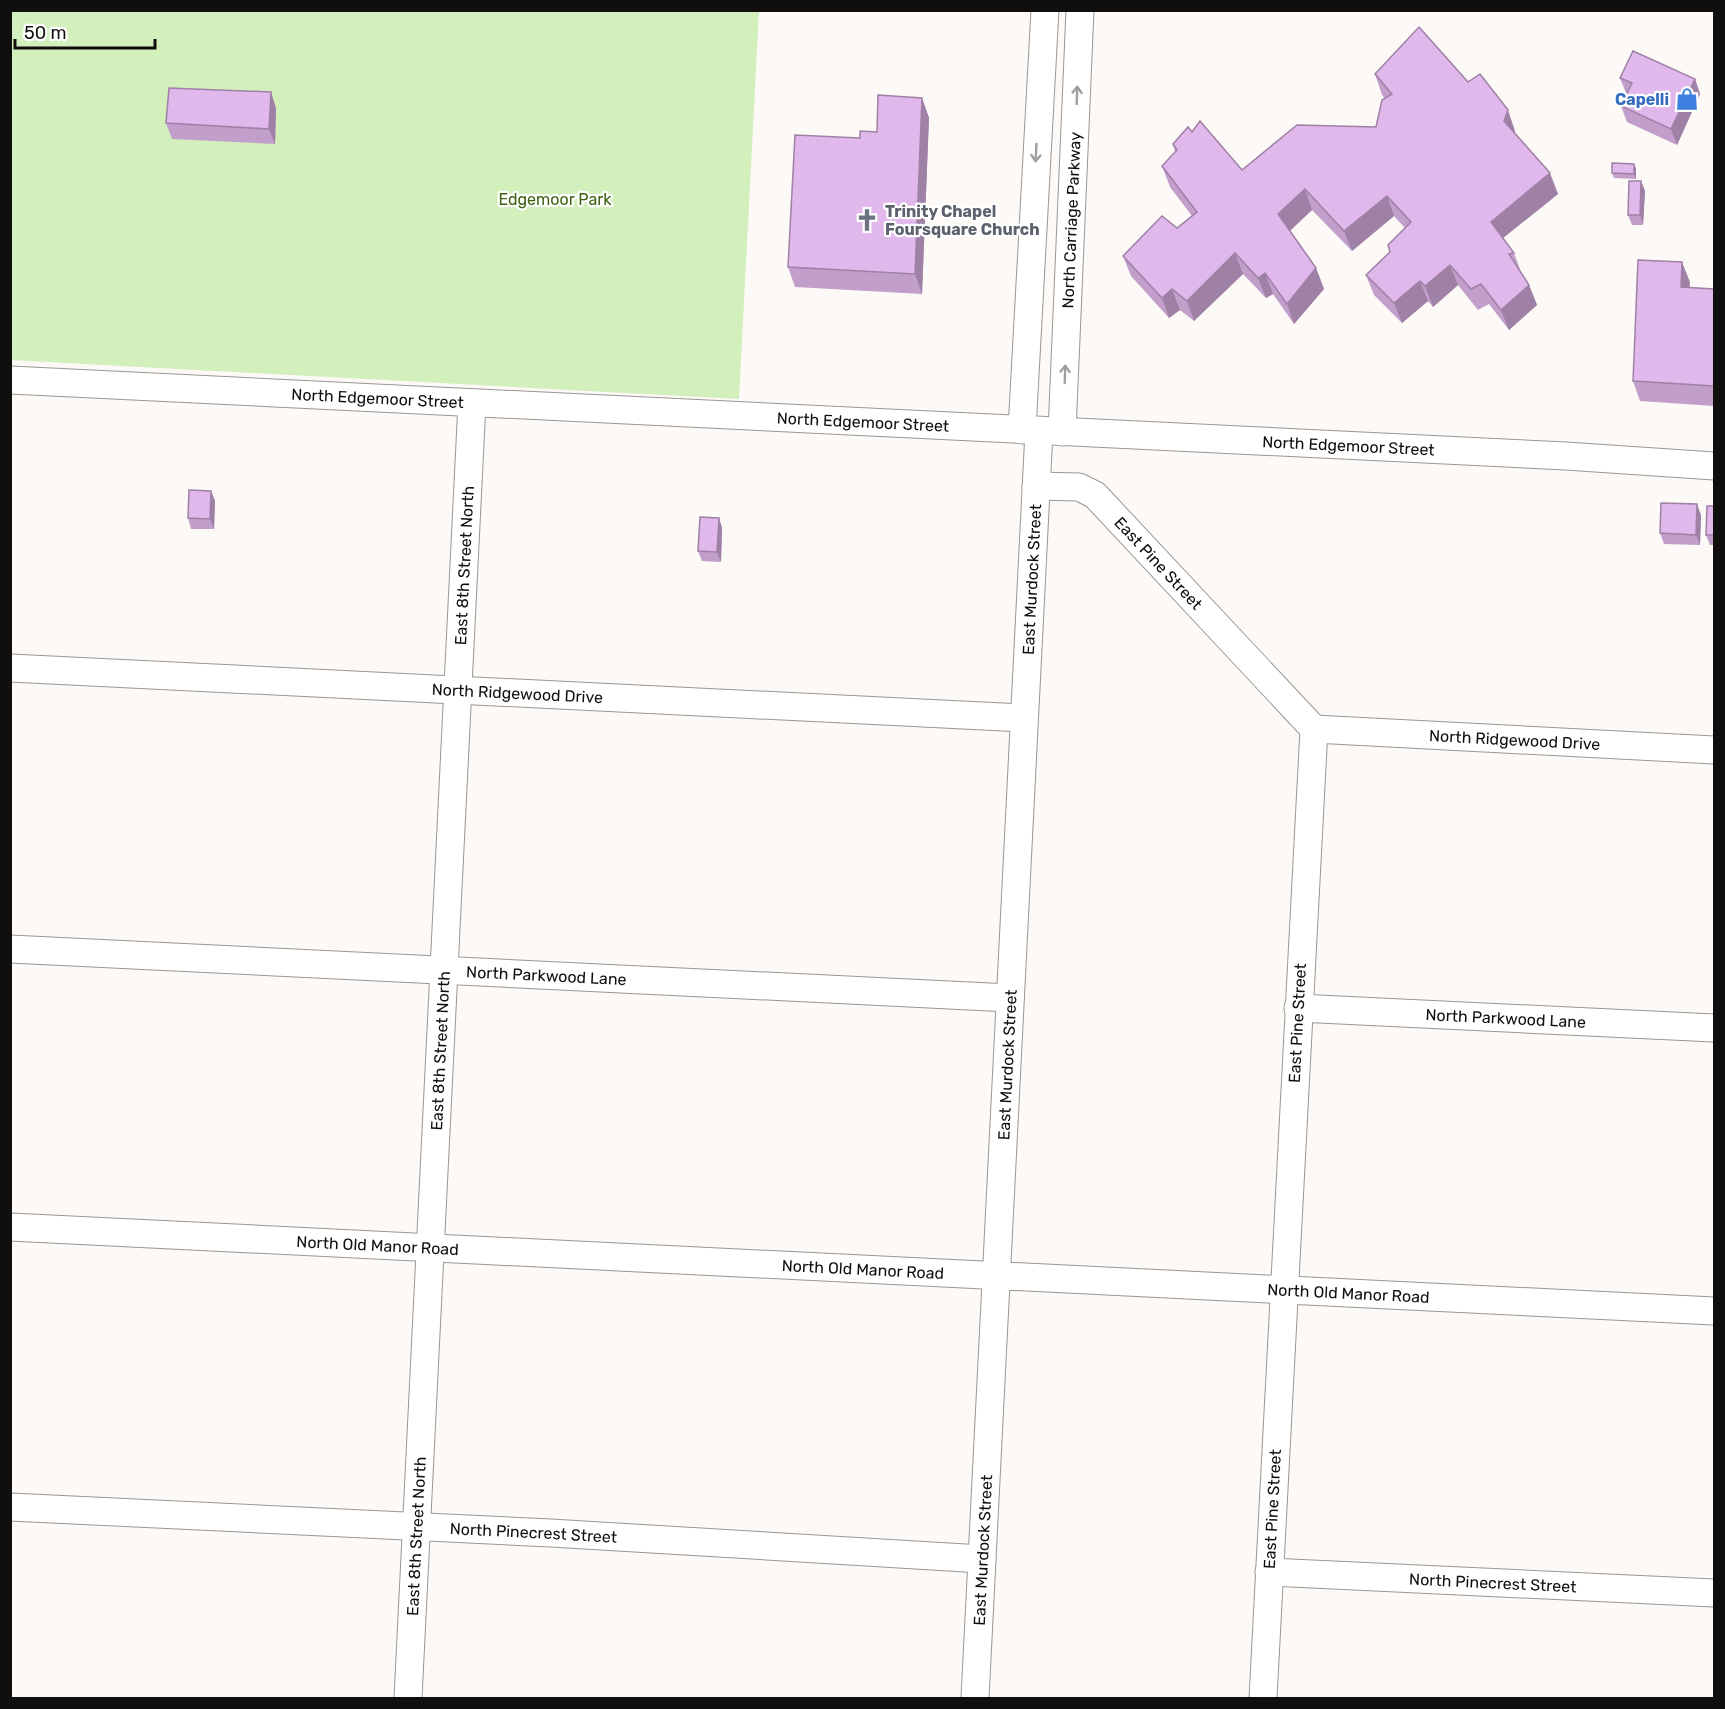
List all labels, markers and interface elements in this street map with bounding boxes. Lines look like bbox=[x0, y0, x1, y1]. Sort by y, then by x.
scale bar bbox=[15, 12, 154, 50]
text: 50 m bbox=[24, 22, 67, 44]
one-way arrow bbox=[1071, 85, 1082, 105]
shop icon: Capelli bbox=[1674, 86, 1700, 112]
place label: Capelli bbox=[1615, 90, 1669, 109]
street label: North Carriage Parkway bbox=[1058, 131, 1085, 309]
one-way arrow bbox=[1030, 142, 1041, 162]
park label: Edgemoor Park bbox=[498, 190, 612, 209]
place label: Trinity Chapel Foursquare Church bbox=[885, 202, 1040, 239]
church icon: Trinity Chapel Foursquare Church bbox=[854, 207, 880, 233]
one-way arrow bbox=[1059, 364, 1070, 384]
street label: North Edgemoor Street bbox=[291, 385, 464, 412]
street label: North Edgemoor Street bbox=[776, 408, 950, 436]
street label: North Edgemoor Street bbox=[1262, 432, 1435, 460]
street label: East 8th Street North bbox=[451, 485, 478, 646]
street label: East Murdock Street bbox=[1019, 504, 1045, 655]
street label: East Pine Street bbox=[1110, 513, 1206, 614]
street label: North Ridgewood Drive bbox=[431, 680, 604, 707]
street label: North Ridgewood Drive bbox=[1429, 726, 1601, 754]
street label: North Parkwood Lane bbox=[466, 962, 627, 989]
street label: East Pine Street bbox=[1285, 963, 1310, 1083]
street label: East 8th Street North bbox=[427, 971, 454, 1131]
street label: East Murdock Street bbox=[994, 989, 1021, 1141]
street label: North Parkwood Lane bbox=[1425, 1005, 1586, 1032]
street label: North Old Manor Road bbox=[296, 1232, 459, 1259]
street label: North Old Manor Road bbox=[781, 1256, 945, 1283]
street label: North Old Manor Road bbox=[1267, 1280, 1430, 1307]
street label: East Pine Street bbox=[1260, 1449, 1285, 1569]
street label: East 8th Street North bbox=[403, 1456, 430, 1616]
street label: East Murdock Street bbox=[970, 1474, 996, 1626]
street label: North Pinecrest Street bbox=[449, 1519, 618, 1547]
street label: North Pinecrest Street bbox=[1409, 1570, 1577, 1596]

